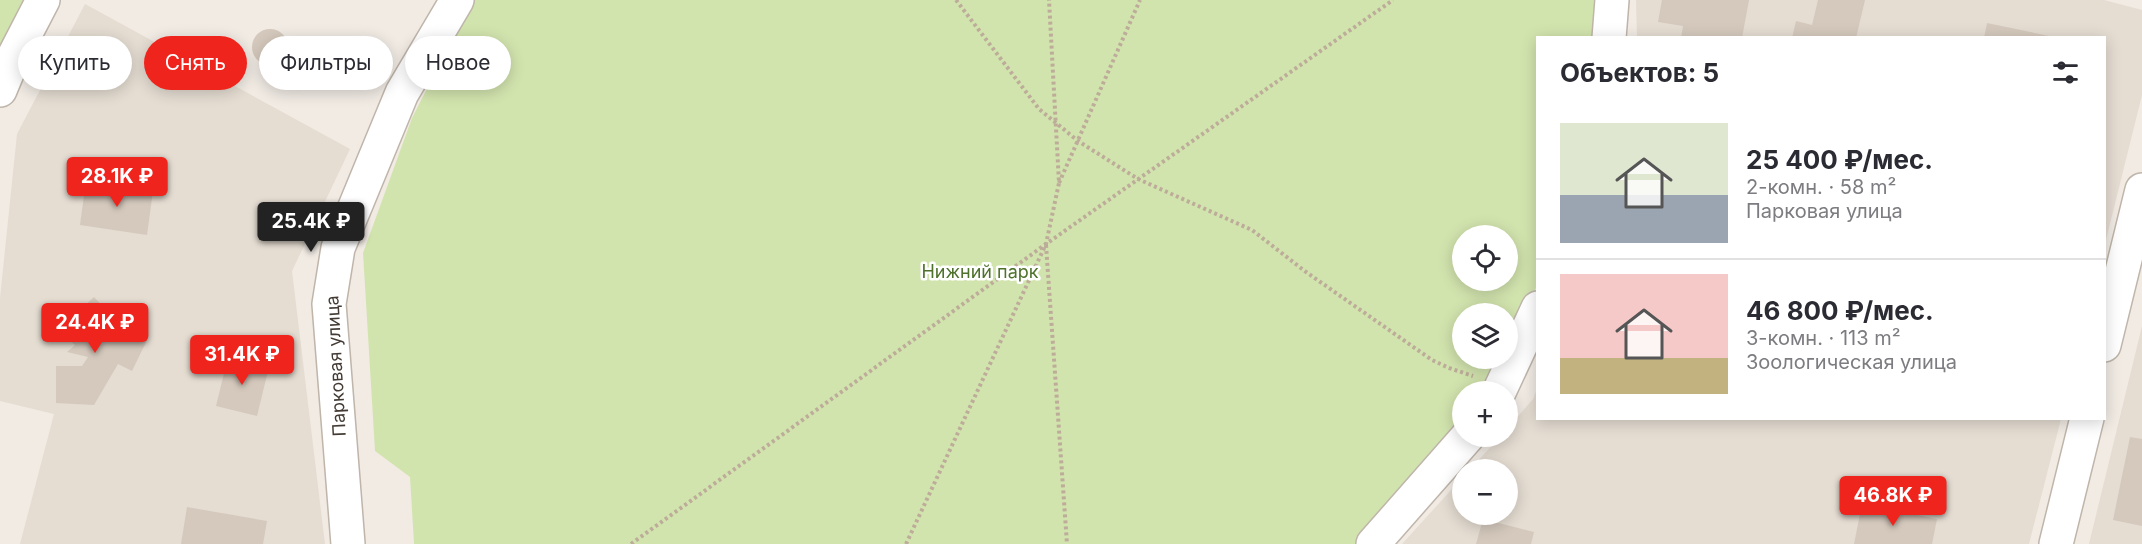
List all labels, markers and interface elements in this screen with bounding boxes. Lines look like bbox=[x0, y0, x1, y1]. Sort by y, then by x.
chip: Купить bbox=[18, 36, 132, 90]
chip: Снять bbox=[144, 36, 247, 90]
chip: Фильтры bbox=[259, 36, 393, 90]
chip: Новое bbox=[405, 36, 511, 90]
icon: filters bbox=[2049, 56, 2082, 89]
text: Объектов: 5 bbox=[1560, 57, 1719, 88]
text: 25 400 ₽/мес. bbox=[1746, 144, 1933, 175]
icon: home bbox=[1608, 147, 1680, 219]
pin: 28.1K ₽ bbox=[62, 157, 172, 208]
text: 28.1K ₽ bbox=[81, 164, 153, 188]
text: 2-комн. · 58 m² bbox=[1746, 175, 1896, 199]
text: Парковая улица bbox=[1746, 199, 1903, 223]
pin: 25.4K ₽ bbox=[256, 202, 366, 253]
text: 25.4K ₽ bbox=[271, 209, 351, 233]
map controls bbox=[1452, 225, 1518, 525]
button: locate bbox=[1452, 225, 1518, 291]
park label: Нижний парк bbox=[921, 261, 1039, 282]
street label: Парковая улица bbox=[321, 295, 350, 437]
text: 46 800 ₽/мес. bbox=[1746, 295, 1934, 326]
icon: home bbox=[1608, 298, 1680, 370]
pin: 24.4K ₽ bbox=[40, 303, 150, 354]
button: layers bbox=[1452, 303, 1518, 369]
text: 24.4K ₽ bbox=[55, 310, 135, 334]
text: 3-комн. · 113 m² bbox=[1746, 326, 1901, 350]
pin: 31.4K ₽ bbox=[187, 335, 297, 386]
text: 31.4K ₽ bbox=[204, 342, 280, 366]
text: Зоологическая улица bbox=[1746, 350, 1957, 374]
button: + bbox=[1452, 381, 1518, 447]
button: − bbox=[1452, 459, 1518, 525]
pin: 46.8K ₽ bbox=[1838, 476, 1948, 527]
text: 46.8K ₽ bbox=[1853, 483, 1933, 507]

